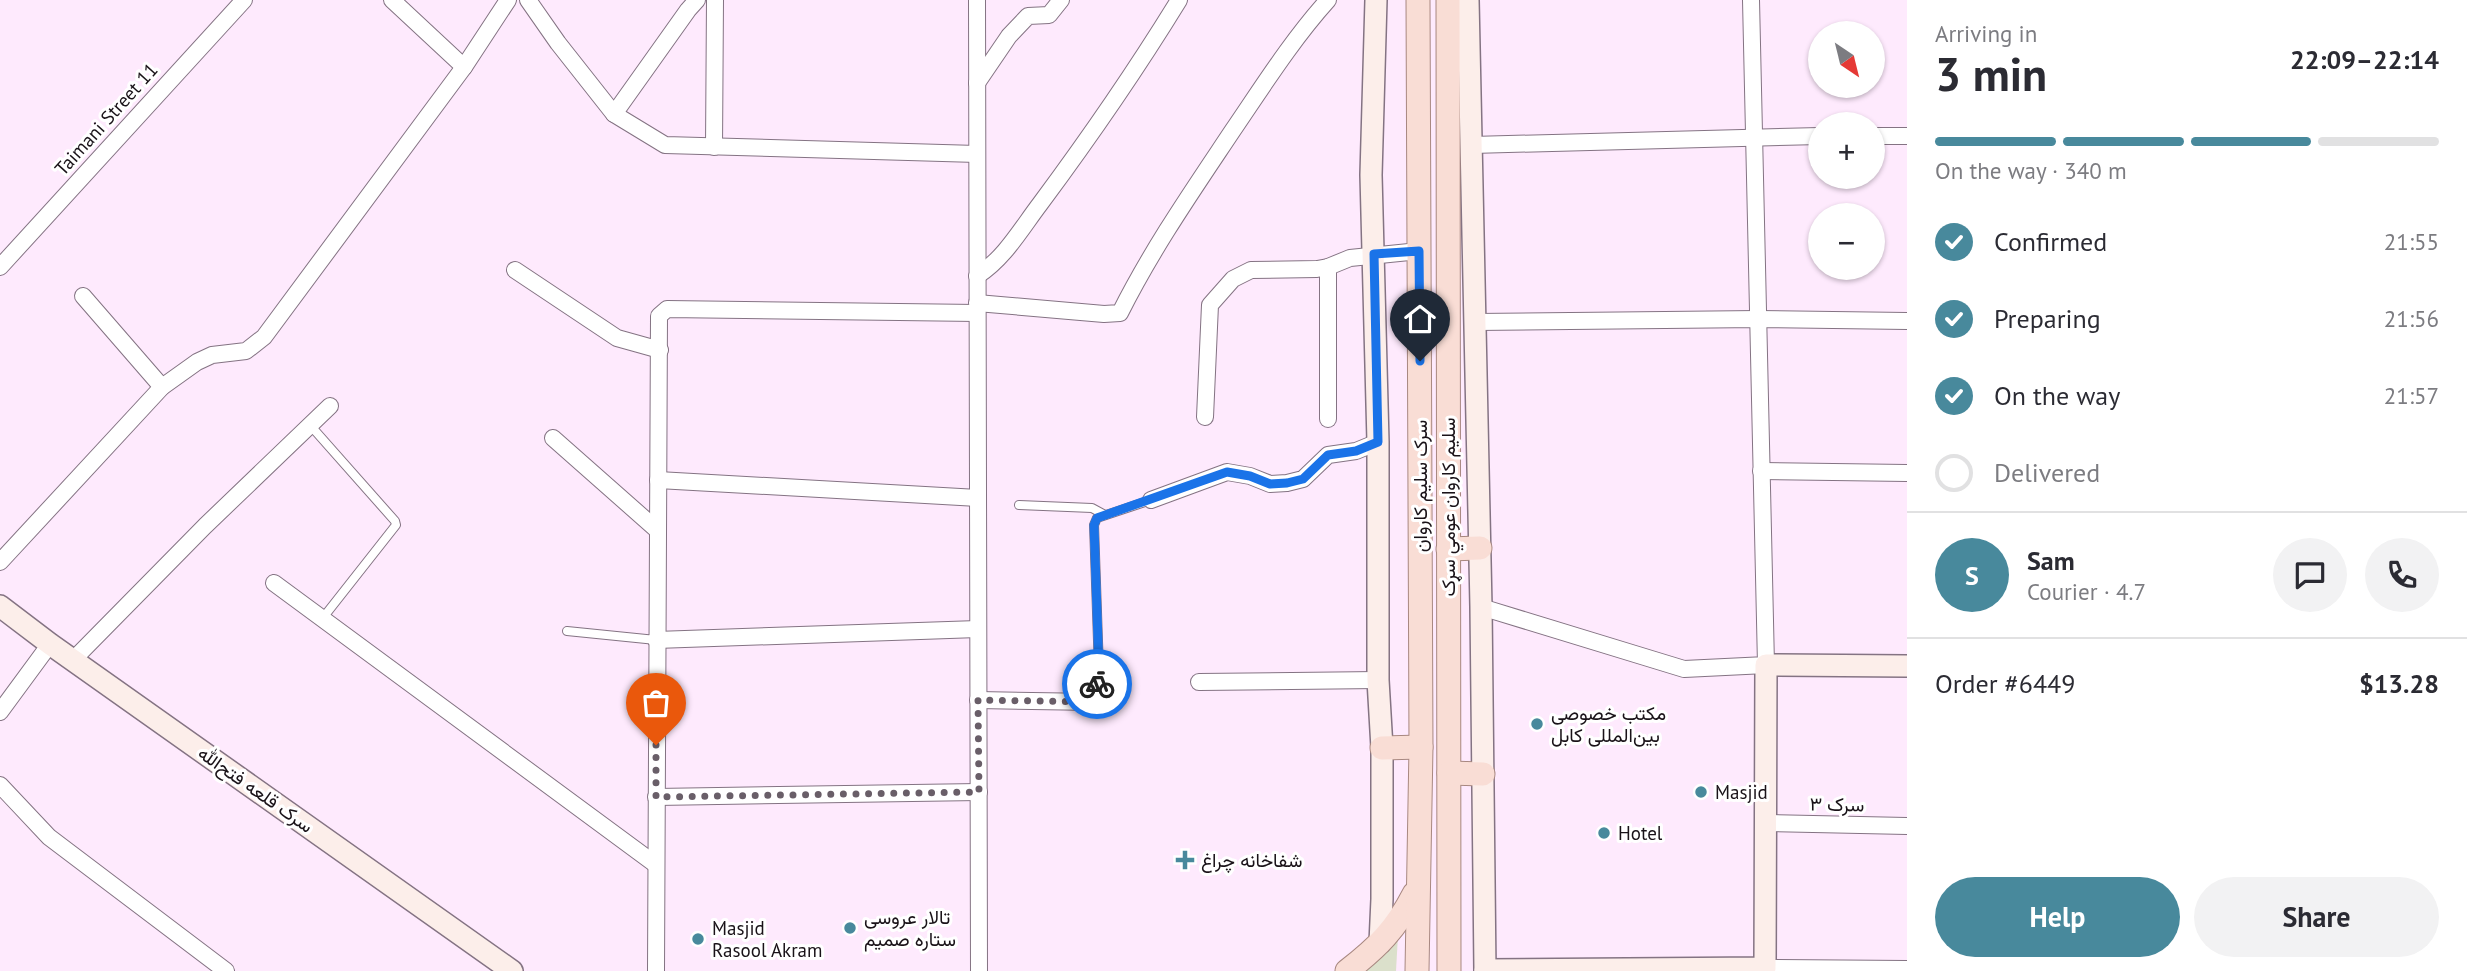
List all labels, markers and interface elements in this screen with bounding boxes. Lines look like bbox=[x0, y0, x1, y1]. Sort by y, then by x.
text: Arriving in bbox=[1935, 19, 2037, 48]
north arrow bbox=[1808, 21, 1885, 98]
map controls bbox=[1808, 21, 1885, 280]
text: 22:09–22:14 bbox=[2290, 43, 2439, 76]
text: 3 min bbox=[1935, 44, 2047, 104]
street label: Taimani Street 11 bbox=[49, 58, 163, 180]
button: + bbox=[1808, 112, 1885, 189]
text: On the way · 340 m bbox=[1935, 156, 2127, 185]
button: − bbox=[1808, 203, 1885, 280]
icon: check bbox=[1935, 223, 1973, 261]
text: Confirmed bbox=[1994, 225, 2107, 258]
text: 21:55 bbox=[2384, 227, 2439, 256]
pin bbox=[1390, 289, 1450, 361]
icon: home bbox=[1401, 300, 1439, 338]
icon: check bbox=[1935, 300, 1973, 338]
text: Preparing bbox=[1994, 302, 2101, 335]
text: 21:56 bbox=[2384, 304, 2439, 333]
icon: check bbox=[1935, 377, 1973, 415]
text: On the way bbox=[1994, 379, 2120, 412]
text: 21:57 bbox=[2384, 381, 2439, 410]
street label: سلیم کاروان عومي سړک bbox=[1436, 418, 1464, 596]
street label: سرک سلیم کاروان bbox=[1408, 420, 1433, 552]
text: Delivered bbox=[1994, 456, 2100, 489]
button: chat bbox=[2273, 538, 2347, 612]
button: phone bbox=[2365, 538, 2439, 612]
text: Sam bbox=[2027, 544, 2075, 577]
text: S bbox=[1965, 559, 1979, 592]
text: Courier · 4.7 bbox=[2027, 577, 2146, 606]
courier bbox=[1062, 649, 1132, 719]
icon: bike bbox=[1078, 665, 1116, 703]
text: Order #6449 bbox=[1935, 667, 2075, 700]
text: $13.28 bbox=[2359, 667, 2439, 700]
pin bbox=[626, 673, 686, 745]
icon: bag bbox=[637, 684, 675, 722]
place label: مکتب خصوصی بین‌المللی کابل bbox=[1551, 701, 1666, 747]
marker: مکتب خصوصی بین‌المللی کابل bbox=[1529, 716, 1545, 732]
street label: سرک قلعه فتح‌الله bbox=[193, 740, 318, 839]
place label: Masjid bbox=[1715, 780, 1768, 804]
marker: Masjid bbox=[1693, 784, 1709, 800]
street label: سرک ۳ bbox=[1809, 792, 1865, 816]
place label: Hotel bbox=[1618, 821, 1663, 845]
marker: Hotel bbox=[1596, 825, 1612, 841]
place label: شفاخانه چراغ bbox=[1201, 848, 1303, 874]
marker: شفاخانه چراغ bbox=[1175, 850, 1195, 870]
button: Help bbox=[1935, 877, 2180, 957]
button: Share bbox=[2194, 877, 2439, 957]
place label: تالار عروسی ستاره صمیم bbox=[864, 905, 956, 952]
place label: Masjid Rasool Akram bbox=[712, 916, 822, 962]
marker: تالار عروسی ستاره صمیم bbox=[842, 920, 858, 936]
marker: Masjid Rasool Akram bbox=[690, 931, 706, 947]

